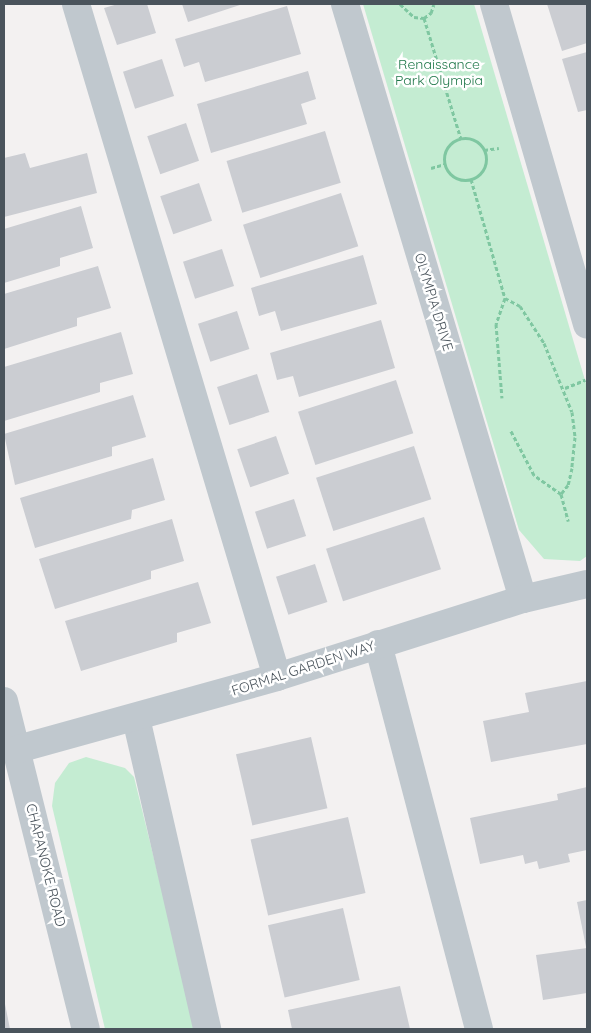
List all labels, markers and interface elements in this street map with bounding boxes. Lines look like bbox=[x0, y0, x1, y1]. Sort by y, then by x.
park label: Renaissance Park Olympia bbox=[395, 56, 483, 88]
street label: OLYMPIA DRIVE bbox=[411, 251, 457, 353]
street label: FORMAL GARDEN WAY bbox=[229, 637, 377, 699]
street label: CHAPANOKE ROAD bbox=[23, 802, 69, 928]

